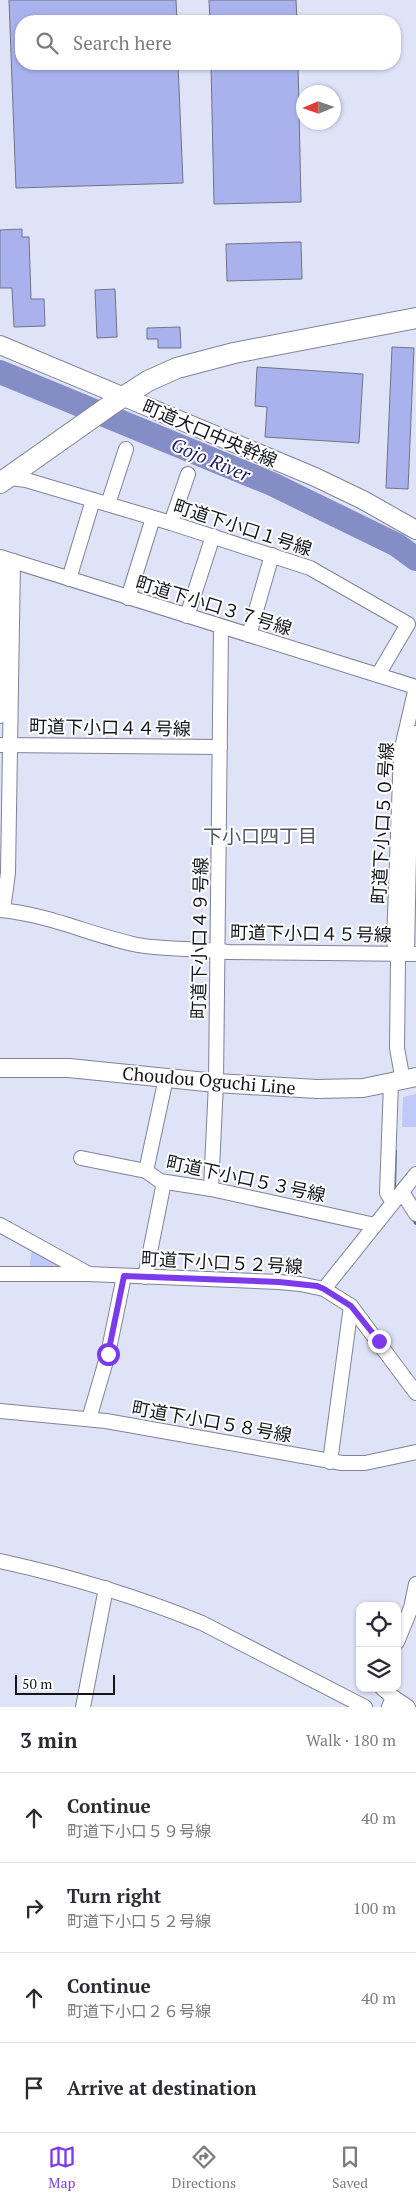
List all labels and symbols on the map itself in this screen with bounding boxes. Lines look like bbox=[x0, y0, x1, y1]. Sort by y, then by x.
north arrow bbox=[296, 85, 341, 130]
street label: 町道大口中央幹線 bbox=[139, 394, 281, 472]
water label: Gojo River bbox=[168, 431, 255, 487]
street label: 町道下小口１号線 bbox=[171, 493, 315, 561]
street label: 町道下小口３７号線 bbox=[133, 570, 295, 640]
street label: 町道下小口４４号線 bbox=[29, 714, 191, 740]
street label: 町道下小口５０号線 bbox=[366, 741, 398, 905]
district label: 下小口四丁目 bbox=[203, 823, 317, 848]
street label: 町道下小口４９号線 bbox=[186, 857, 212, 1019]
street label: 町道下小口４５号線 bbox=[230, 920, 392, 946]
street label: Choudou Oguchi Line bbox=[121, 1060, 297, 1100]
street label: 町道下小口５３号線 bbox=[164, 1149, 328, 1207]
street label: 町道下小口５２号線 bbox=[140, 1246, 304, 1278]
route end bbox=[368, 1330, 391, 1353]
route start bbox=[97, 1343, 120, 1366]
street label: 町道下小口５８号線 bbox=[130, 1395, 294, 1447]
scale bar bbox=[15, 1672, 115, 1695]

